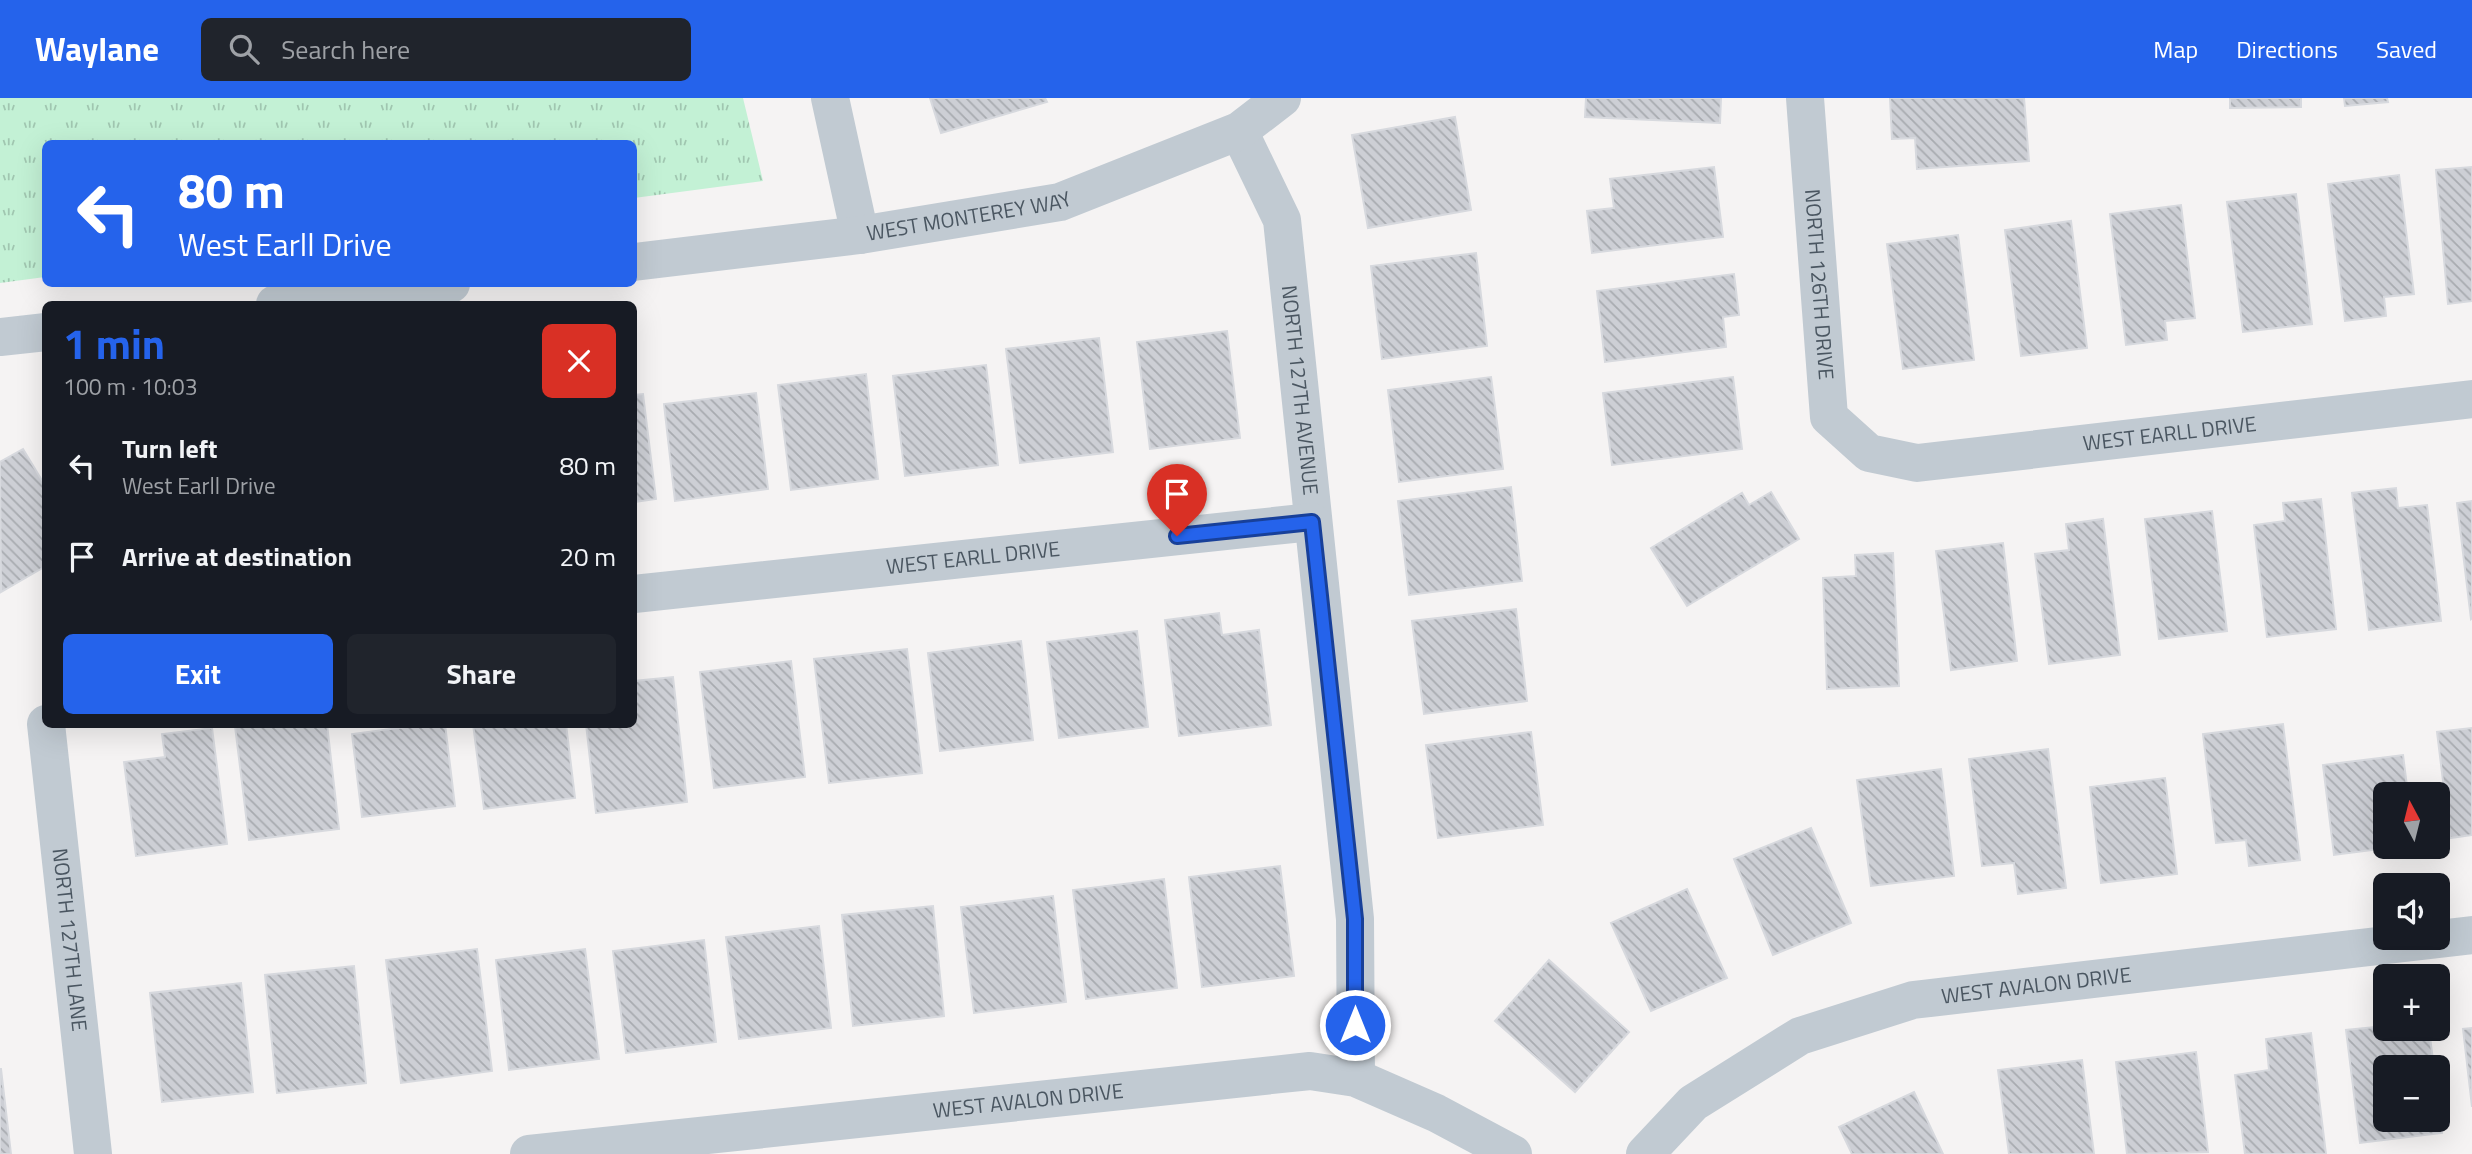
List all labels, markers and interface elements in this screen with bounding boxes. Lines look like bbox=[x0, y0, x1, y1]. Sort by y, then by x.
search box bbox=[201, 18, 691, 81]
text: Waylane bbox=[35, 24, 159, 74]
icon: search bbox=[225, 30, 263, 68]
text: Search here bbox=[281, 30, 410, 69]
text: Map bbox=[2153, 31, 2198, 67]
text: Directions bbox=[2236, 31, 2338, 67]
text: Saved bbox=[2376, 31, 2437, 67]
text: 80 m bbox=[178, 152, 285, 227]
icon: left bbox=[63, 168, 154, 259]
street label: WEST MONTEREY WAY bbox=[864, 182, 1077, 249]
street label: NORTH 126TH DRIVE bbox=[1797, 188, 1843, 381]
text: West Earll Drive bbox=[178, 220, 392, 268]
street label: NORTH 127TH AVENUE bbox=[1274, 284, 1328, 497]
text: 1 min bbox=[63, 311, 165, 375]
button: close bbox=[542, 324, 616, 398]
text: 100 m · 10:03 bbox=[63, 369, 198, 404]
street label: WEST EARLL DRIVE bbox=[2081, 407, 2258, 459]
text: Turn left bbox=[122, 429, 217, 468]
text: 80 m bbox=[559, 446, 616, 485]
icon: left bbox=[63, 447, 101, 485]
pin bbox=[1147, 464, 1207, 536]
text: West Earll Drive bbox=[122, 468, 276, 503]
icon: arrive bbox=[1158, 475, 1196, 513]
street label: WEST EARLL DRIVE bbox=[884, 532, 1061, 582]
text: Arrive at destination bbox=[122, 537, 352, 576]
text: 20 m bbox=[559, 537, 616, 576]
icon: arrive bbox=[63, 538, 101, 576]
button: Exit bbox=[63, 634, 333, 714]
button: Share bbox=[347, 634, 616, 714]
north arrow bbox=[2373, 782, 2450, 859]
map controls bbox=[2373, 782, 2450, 1132]
street label: NORTH 127TH LANE bbox=[45, 846, 96, 1033]
button: sound bbox=[2373, 873, 2450, 950]
street label: WEST AVALON DRIVE bbox=[1939, 958, 2133, 1012]
button: + bbox=[2373, 964, 2450, 1041]
position arrow bbox=[1318, 988, 1392, 1062]
button: − bbox=[2373, 1055, 2450, 1132]
street label: WEST AVALON DRIVE bbox=[931, 1074, 1125, 1126]

